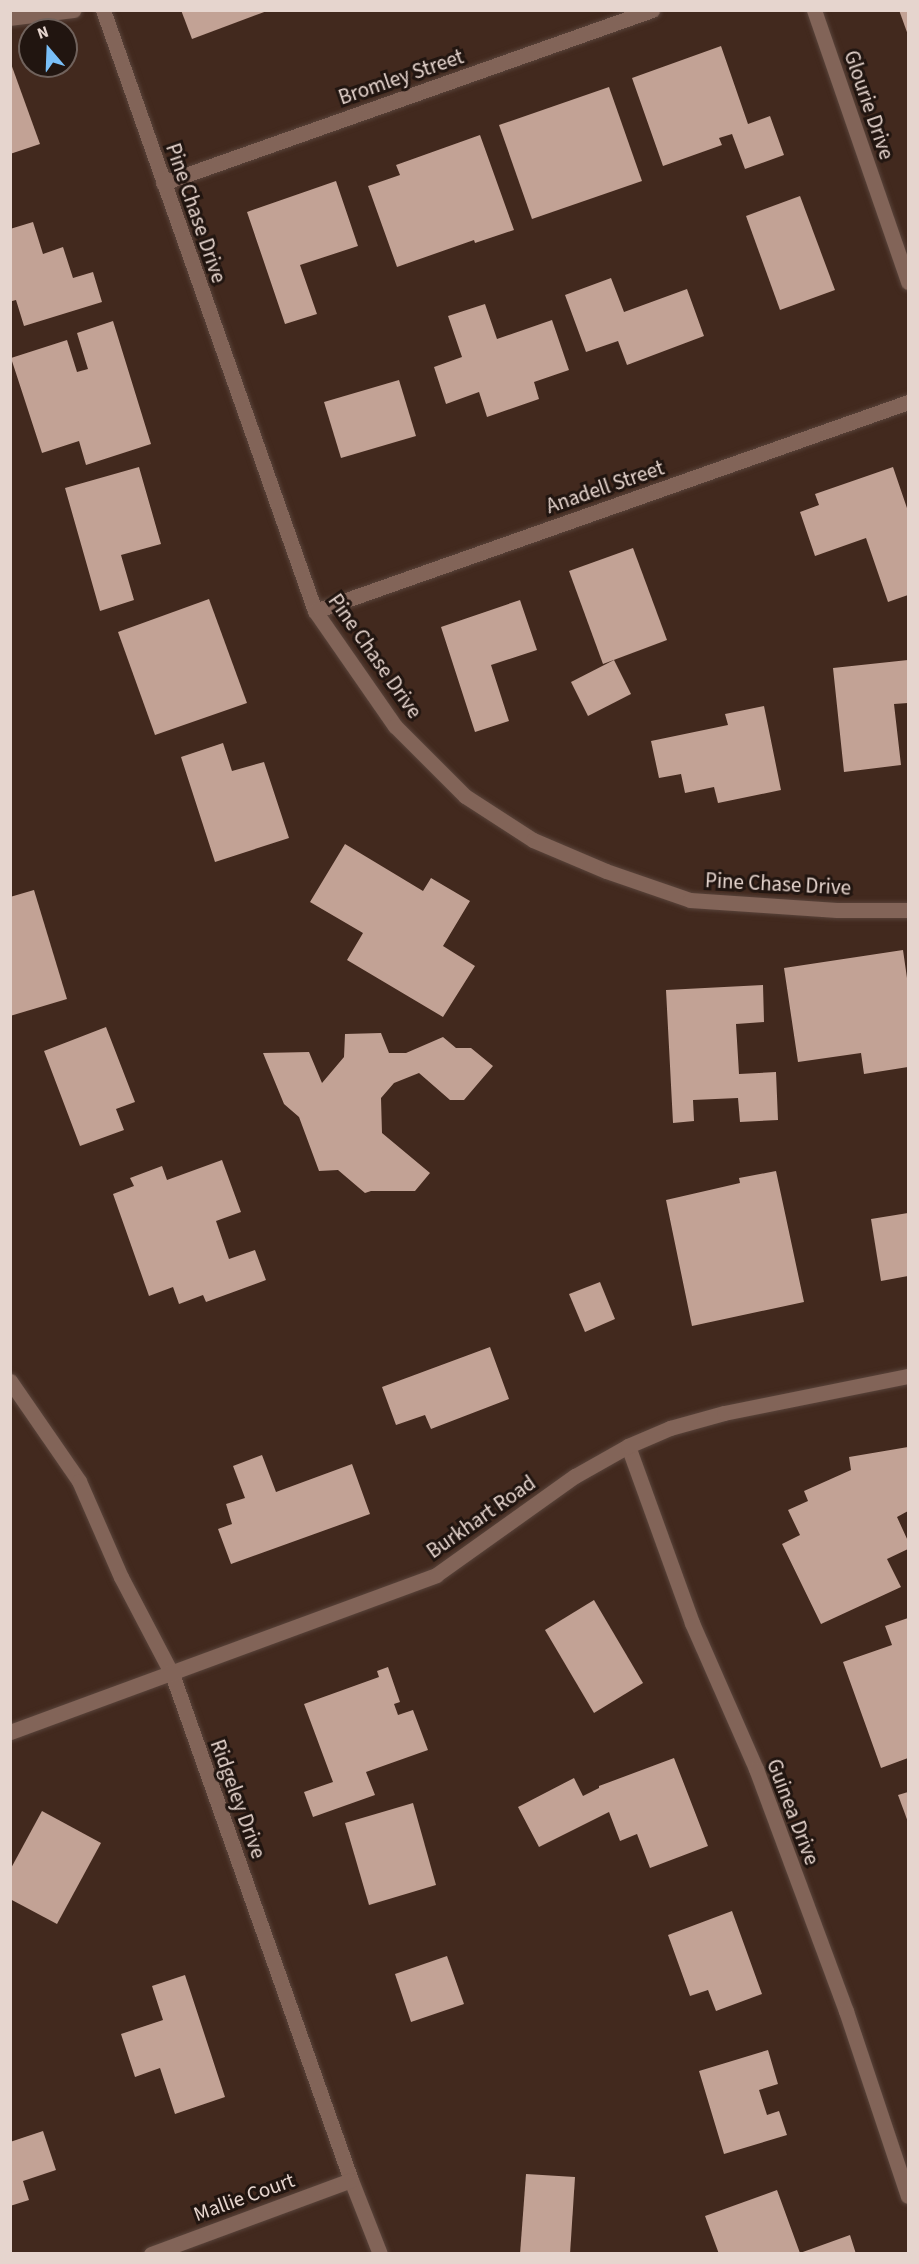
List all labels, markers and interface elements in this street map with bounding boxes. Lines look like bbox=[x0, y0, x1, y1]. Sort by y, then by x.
north arrow bbox=[18, 18, 78, 78]
text: N bbox=[34, 21, 51, 45]
street label: Bromley Street bbox=[335, 44, 467, 110]
street label: Glourie Drive bbox=[839, 47, 899, 163]
street label: Pine Chase Drive bbox=[160, 140, 232, 286]
street label: Anadell Street bbox=[543, 455, 667, 519]
street label: Pine Chase Drive bbox=[323, 589, 427, 723]
street label: Pine Chase Drive bbox=[704, 868, 852, 900]
street label: Burkhart Road bbox=[422, 1470, 540, 1564]
street label: Ridgeley Drive bbox=[205, 1736, 271, 1862]
street label: Guinea Drive bbox=[761, 1755, 825, 1869]
street label: Mallie Court bbox=[190, 2167, 298, 2227]

